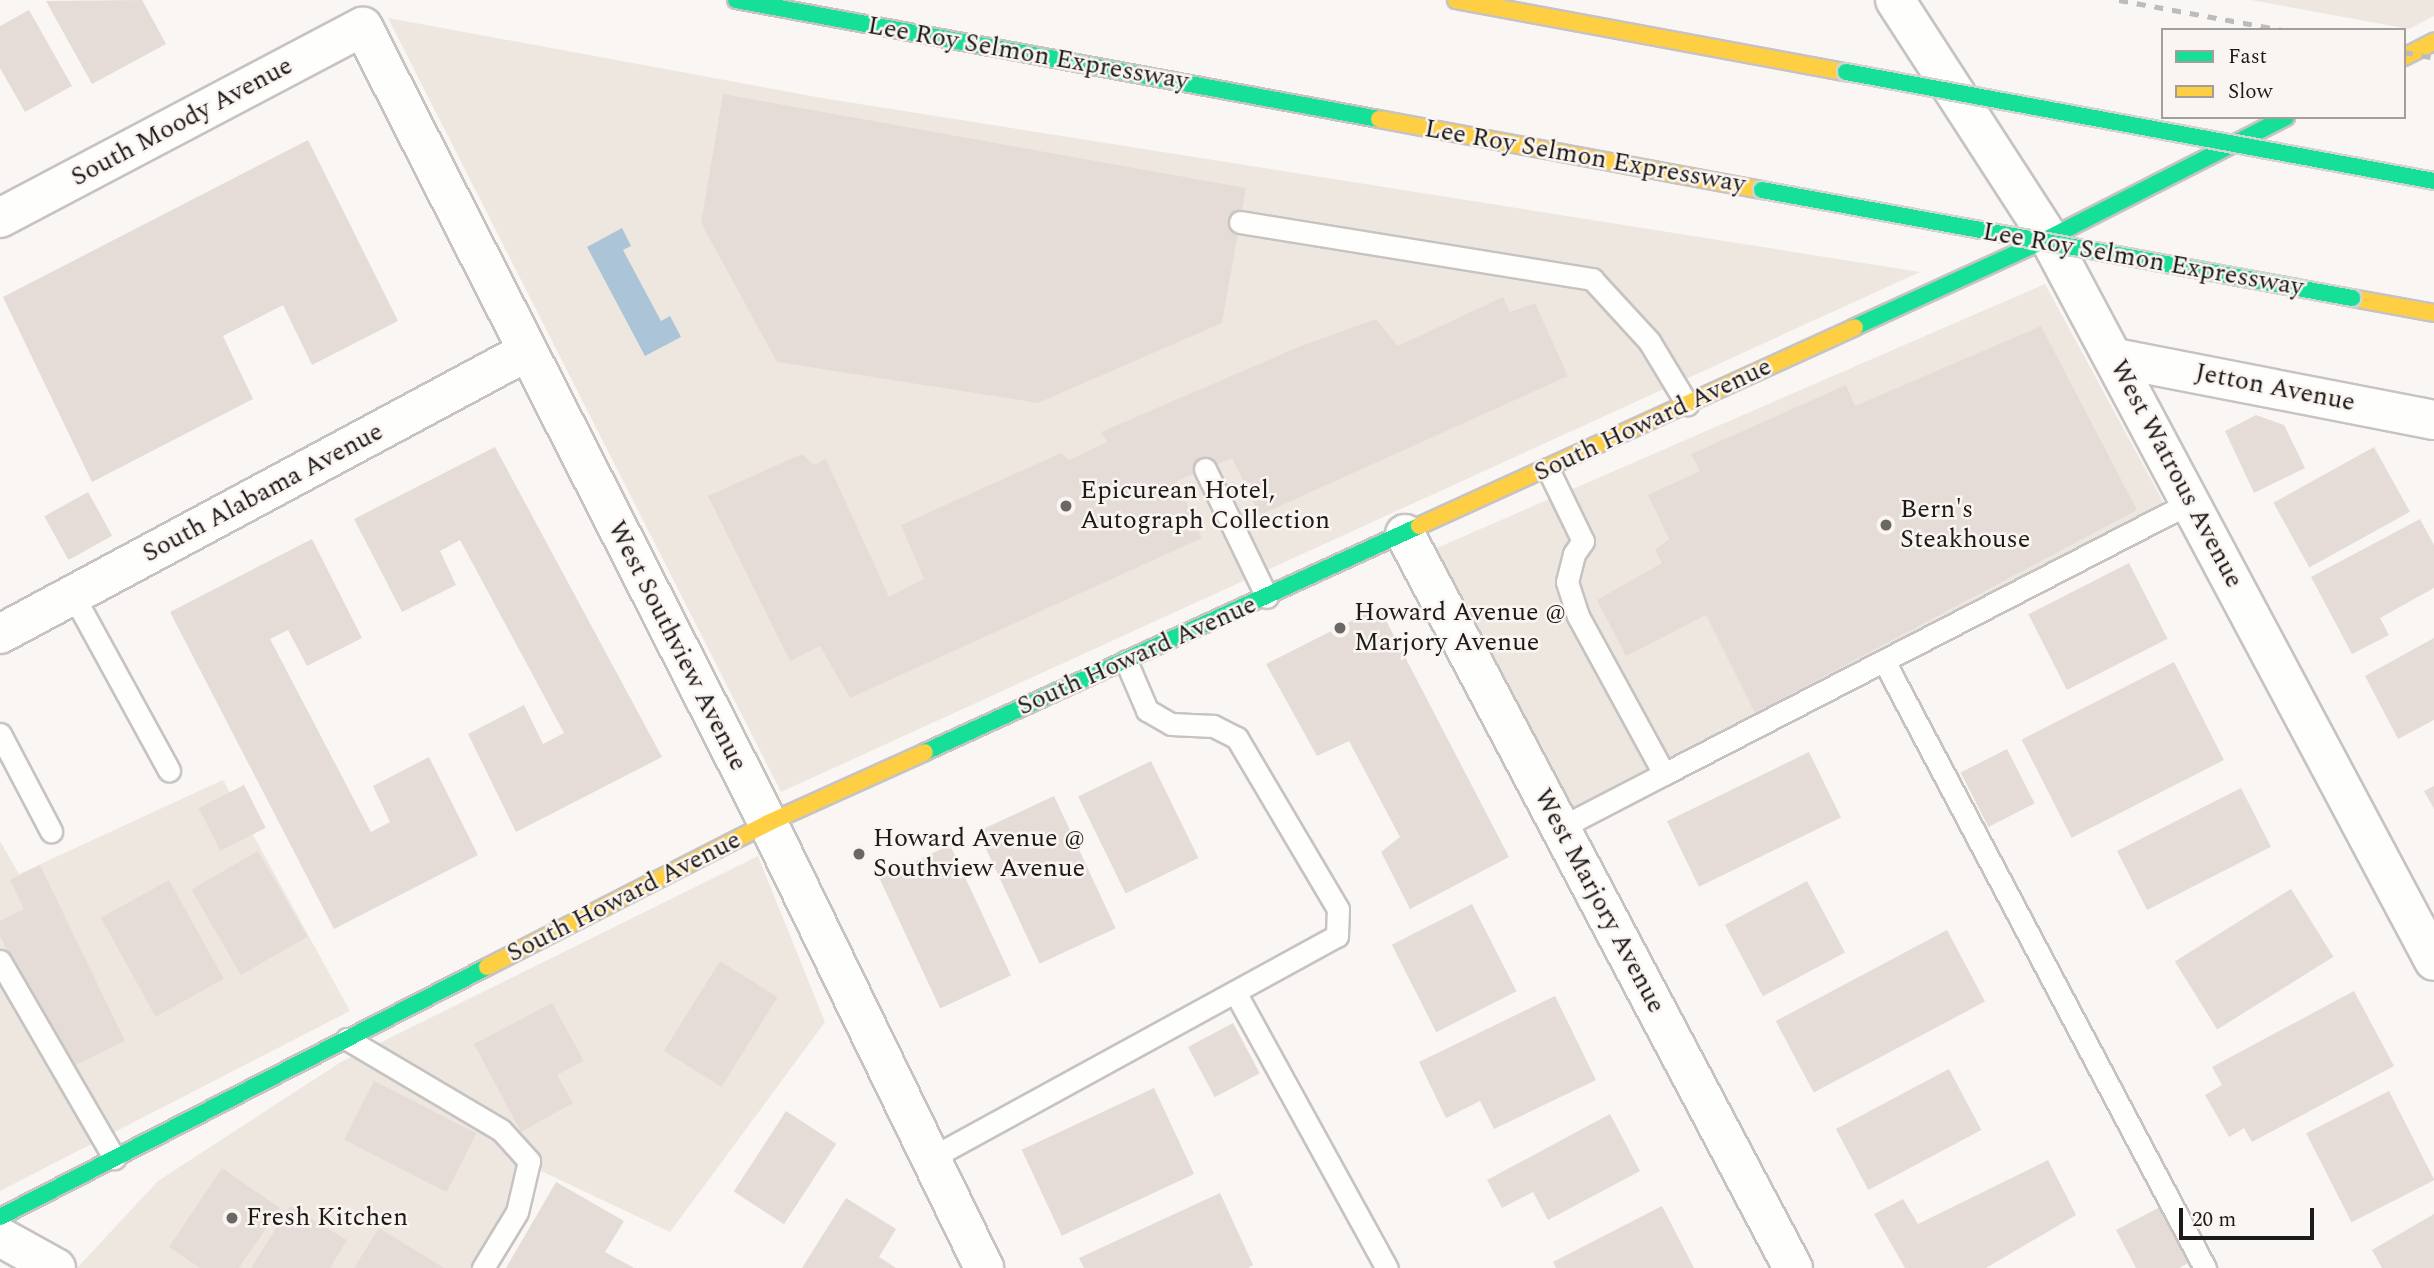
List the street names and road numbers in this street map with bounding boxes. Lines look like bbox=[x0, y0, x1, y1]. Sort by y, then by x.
street label: Lee Roy Selmon Expressway bbox=[865, 10, 1191, 98]
street label: South Moody Avenue bbox=[66, 50, 298, 194]
street label: Lee Roy Selmon Expressway bbox=[1422, 113, 1748, 201]
street label: Lee Roy Selmon Expressway bbox=[1980, 216, 2306, 304]
street label: South Howard Avenue bbox=[1529, 351, 1777, 489]
street label: West Watrous Avenue bbox=[2103, 355, 2249, 593]
street label: Jetton Avenue bbox=[2192, 357, 2358, 419]
street label: South Alabama Avenue bbox=[137, 416, 389, 570]
street label: West Southview Avenue bbox=[600, 516, 754, 776]
street label: South Howard Avenue bbox=[1013, 589, 1261, 723]
street label: West Marjory Avenue bbox=[1527, 784, 1671, 1018]
street label: South Howard Avenue bbox=[502, 824, 746, 970]

